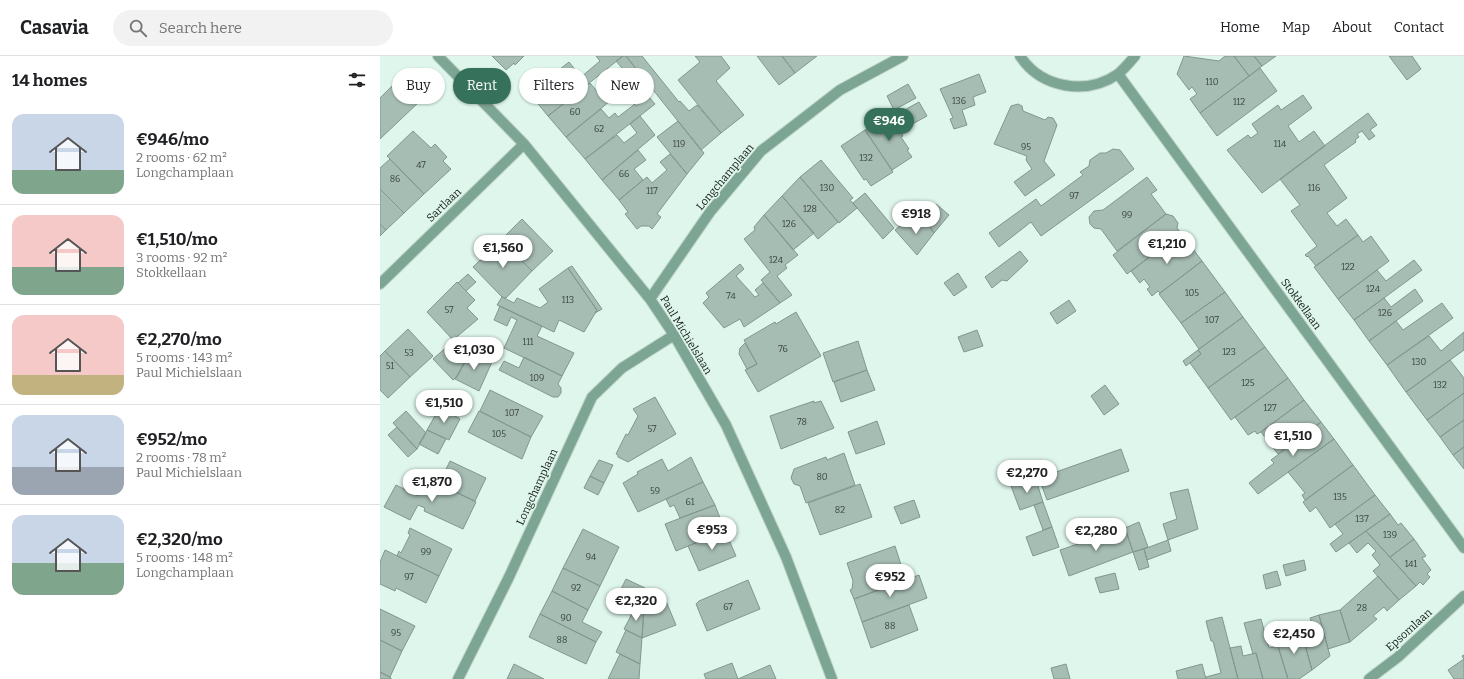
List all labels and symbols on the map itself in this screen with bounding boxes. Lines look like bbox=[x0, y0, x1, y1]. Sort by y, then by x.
house number: 110 bbox=[1205, 77, 1219, 87]
house number: 136 bbox=[952, 96, 966, 106]
house number: 112 bbox=[1233, 97, 1245, 107]
house number: 60 bbox=[569, 107, 581, 117]
pin: €946 bbox=[865, 108, 913, 142]
house number: 62 bbox=[594, 124, 604, 134]
house number: 119 bbox=[673, 139, 685, 149]
house number: 114 bbox=[1274, 139, 1287, 149]
street label: Longchamplaan bbox=[693, 141, 757, 213]
house number: 95 bbox=[1021, 142, 1031, 152]
house number: 132 bbox=[859, 153, 873, 163]
house number: 47 bbox=[416, 160, 426, 170]
house number: 66 bbox=[619, 169, 629, 179]
house number: 86 bbox=[390, 174, 400, 184]
house number: 130 bbox=[820, 183, 835, 193]
house number: 116 bbox=[1308, 183, 1320, 193]
street label: Sartlaan bbox=[424, 185, 464, 225]
house number: 117 bbox=[646, 186, 658, 196]
house number: 97 bbox=[1069, 191, 1079, 201]
pin: €918 bbox=[892, 201, 940, 235]
house number: 128 bbox=[803, 204, 817, 214]
house number: 99 bbox=[1122, 210, 1132, 220]
house number: 126 bbox=[782, 219, 796, 229]
pin: €1,210 bbox=[1134, 231, 1200, 265]
pin: €1,560 bbox=[470, 235, 536, 269]
house number: 124 bbox=[769, 255, 784, 265]
house number: 122 bbox=[1341, 262, 1355, 272]
street label: Stokkellaan bbox=[1278, 276, 1324, 332]
house number: 124 bbox=[1366, 284, 1381, 294]
house number: 105 bbox=[1185, 288, 1199, 298]
house number: 74 bbox=[726, 291, 737, 301]
street label: Paul Michielslaan bbox=[657, 293, 715, 377]
house number: 113 bbox=[562, 295, 574, 305]
house number: 57 bbox=[444, 305, 454, 315]
house number: 126 bbox=[1378, 308, 1392, 318]
house number: 107 bbox=[1205, 315, 1219, 325]
pin: €1,030 bbox=[441, 337, 507, 371]
house number: 111 bbox=[523, 337, 534, 347]
house number: 76 bbox=[778, 344, 788, 354]
house number: 123 bbox=[1222, 347, 1236, 357]
house number: 53 bbox=[404, 348, 414, 358]
house number: 130 bbox=[1412, 357, 1427, 367]
house number: 51 bbox=[386, 361, 395, 371]
house number: 109 bbox=[530, 373, 544, 383]
house number: 125 bbox=[1241, 378, 1255, 388]
house number: 132 bbox=[1433, 380, 1447, 390]
pin: €1,510 bbox=[411, 390, 477, 424]
house number: 127 bbox=[1264, 403, 1277, 413]
house number: 107 bbox=[505, 408, 519, 418]
house number: 78 bbox=[797, 417, 807, 427]
pin: €1,510 bbox=[1260, 423, 1326, 457]
house number: 57 bbox=[647, 424, 657, 434]
house number: 105 bbox=[492, 429, 506, 439]
street label: Longchamplaan bbox=[514, 447, 560, 527]
pin: €2,270 bbox=[994, 460, 1060, 494]
pin: €1,870 bbox=[399, 469, 465, 503]
house number: 80 bbox=[816, 472, 828, 482]
house number: 59 bbox=[650, 486, 660, 496]
house number: 135 bbox=[1333, 492, 1347, 502]
house number: 61 bbox=[686, 497, 695, 507]
house number: 82 bbox=[835, 505, 845, 515]
house number: 137 bbox=[1355, 514, 1369, 524]
pin: €953 bbox=[688, 517, 736, 551]
pin: €2,280 bbox=[1063, 518, 1129, 552]
house number: 139 bbox=[1383, 530, 1397, 540]
house number: 99 bbox=[421, 547, 431, 557]
house number: 94 bbox=[586, 552, 597, 562]
house number: 141 bbox=[1405, 559, 1418, 569]
pin: €952 bbox=[866, 564, 914, 598]
house number: 97 bbox=[404, 572, 414, 582]
house number: 92 bbox=[571, 583, 581, 593]
pin: €2,320 bbox=[603, 588, 669, 622]
house number: 67 bbox=[723, 602, 733, 612]
house number: 28 bbox=[1357, 603, 1367, 613]
street label: Epsomlaan bbox=[1383, 606, 1435, 654]
house number: 90 bbox=[560, 613, 572, 623]
house number: 88 bbox=[885, 621, 895, 631]
pin: €2,450 bbox=[1261, 621, 1327, 655]
house number: 95 bbox=[391, 628, 401, 638]
house number: 88 bbox=[557, 635, 567, 645]

